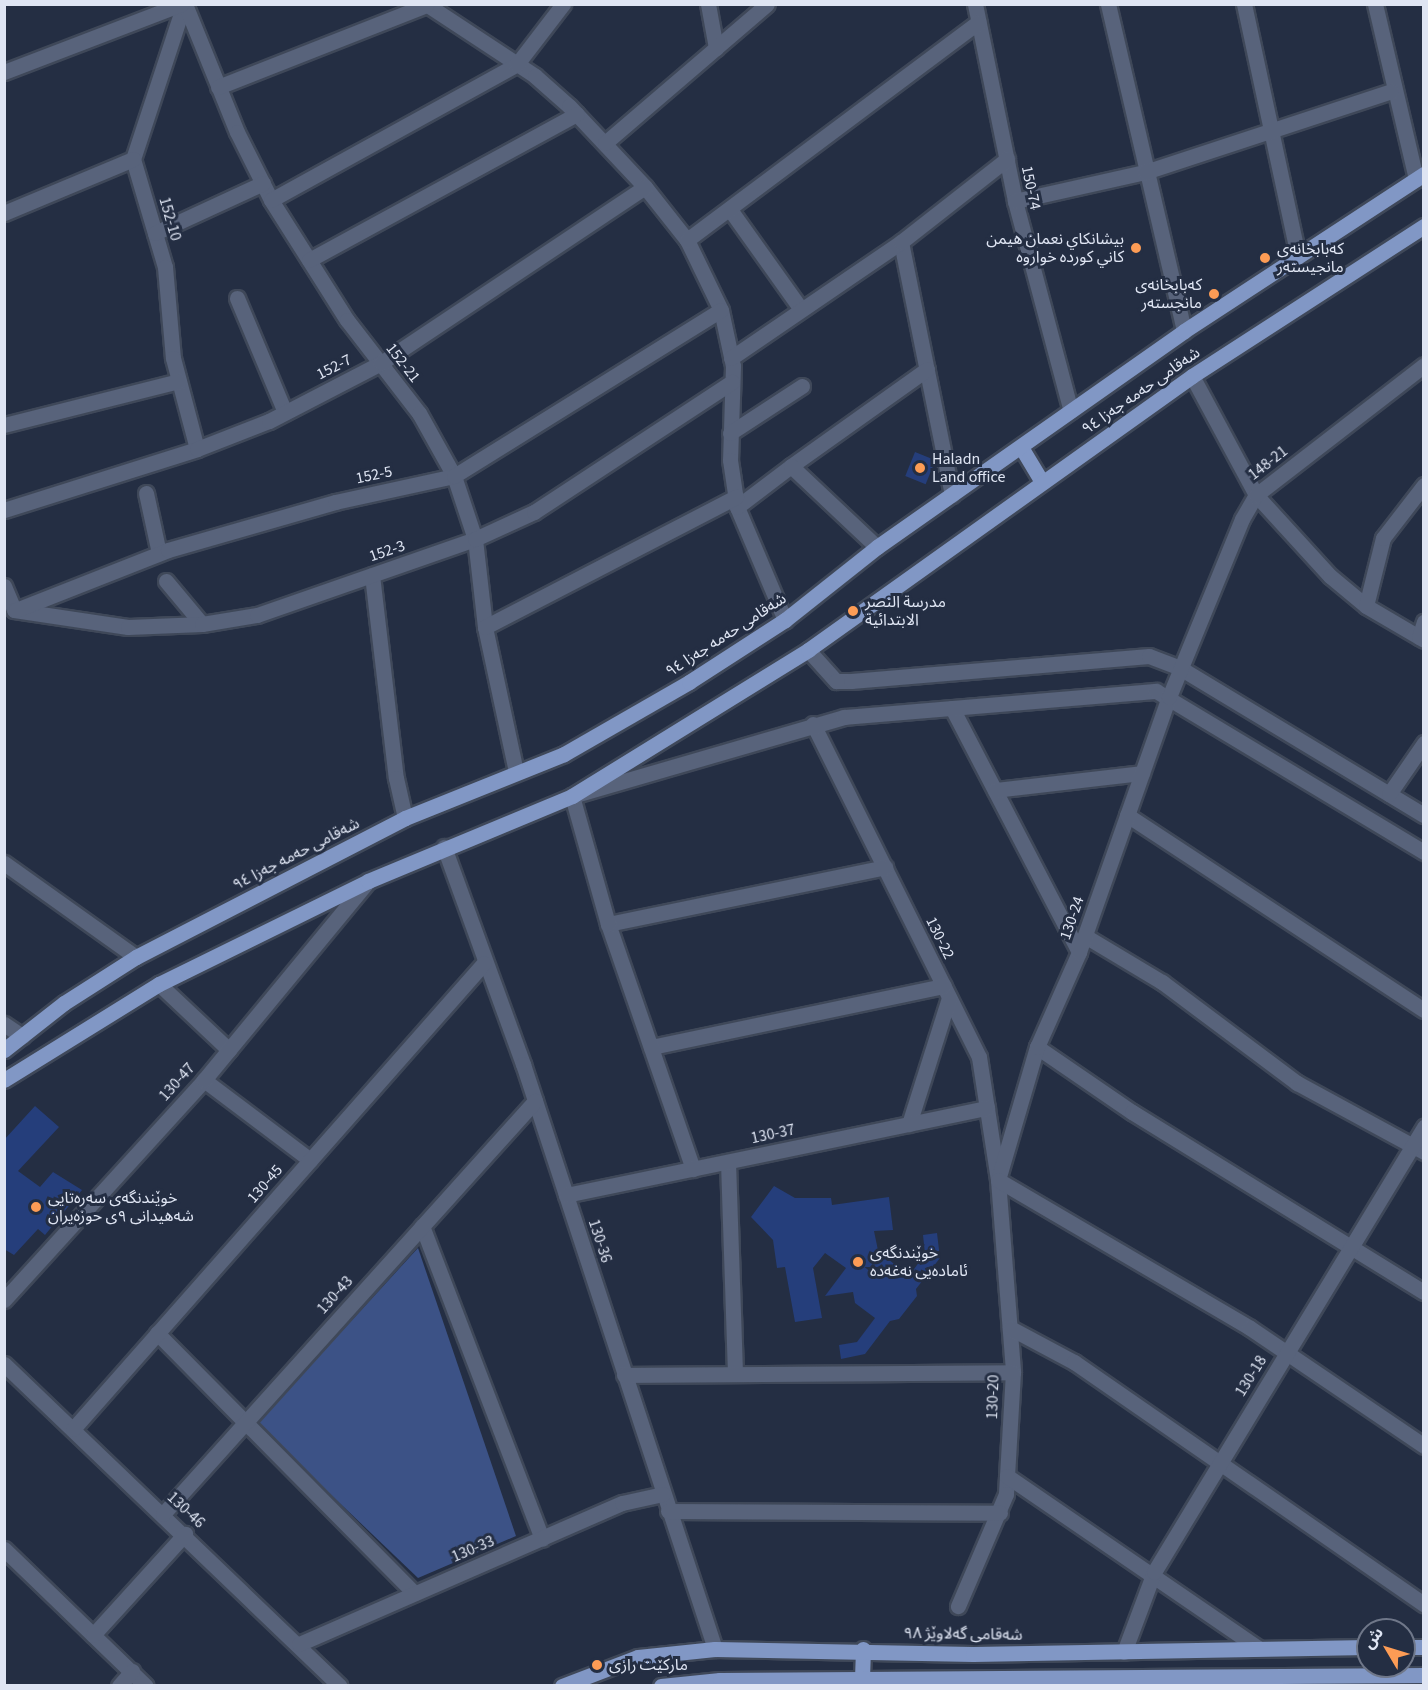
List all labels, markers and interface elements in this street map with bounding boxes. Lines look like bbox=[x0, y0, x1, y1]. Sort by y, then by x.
street label: 150-74 bbox=[1017, 164, 1045, 212]
street label: 152-10 bbox=[155, 195, 185, 243]
place label: بيشانكاي نعمان هيمن كاني كورده خواروه bbox=[986, 229, 1124, 267]
place label: كەبابخانەی مانجیستەر bbox=[1277, 239, 1344, 277]
marker: بيشانكاي نعمان هيمن كاني كورده خواروه bbox=[1129, 241, 1143, 255]
marker: كەبابخانەی مانجیستەر bbox=[1258, 251, 1272, 265]
place label: کەبابخانەی مانجستەر bbox=[1135, 275, 1202, 313]
marker: کەبابخانەی مانجستەر bbox=[1207, 287, 1221, 301]
street label: 152-21 bbox=[382, 339, 424, 387]
street label: شەقامی حەمە جەزا ٩٤ bbox=[1078, 343, 1204, 439]
street label: 152-7 bbox=[313, 350, 355, 384]
street label: 148-21 bbox=[1244, 442, 1292, 484]
place label: Haladn Land office bbox=[932, 449, 1005, 487]
marker: Haladn Land office bbox=[913, 461, 927, 475]
street label: 152-5 bbox=[354, 462, 394, 488]
street label: 152-3 bbox=[366, 536, 408, 566]
street label: شەقامی حەمە جەزا ٩٤ bbox=[662, 589, 790, 681]
place label: مدرسة النصر الابتدائية bbox=[865, 592, 946, 630]
marker: مدرسة النصر الابتدائية bbox=[846, 604, 860, 618]
street label: شەقامی حەمە جەزا ٩٤ bbox=[229, 814, 363, 894]
street label: 130-24 bbox=[1056, 894, 1088, 942]
street label: 130-22 bbox=[922, 914, 958, 962]
street label: 130-47 bbox=[155, 1059, 199, 1105]
street label: 130-37 bbox=[749, 1120, 797, 1148]
street label: 130-45 bbox=[243, 1161, 287, 1207]
place label: خوێندنگەی سەرەتایی شەهیدانی ٩ی حوزەیران bbox=[48, 1188, 194, 1226]
marker: خوێندنگەی سەرەتایی شەهیدانی ٩ی حوزەیران bbox=[29, 1200, 43, 1214]
street label: 130-36 bbox=[584, 1217, 616, 1265]
place label: خوێندنگەی ئامادەیی نەغەدە bbox=[870, 1243, 968, 1281]
marker: خوێندنگەی ئامادەیی نەغەدە bbox=[851, 1255, 865, 1269]
street label: 130-43 bbox=[313, 1272, 357, 1318]
street label: 130-18 bbox=[1231, 1352, 1271, 1400]
street label: 130-20 bbox=[983, 1374, 1003, 1420]
street label: 130-46 bbox=[163, 1488, 209, 1532]
street label: 130-33 bbox=[449, 1531, 497, 1567]
north arrow bbox=[1356, 1618, 1416, 1678]
street label: شەقامی گەلاوێژ ٩٨ bbox=[903, 1623, 1023, 1645]
text: ش bbox=[1358, 1623, 1389, 1654]
place label: مارکێت رازی bbox=[609, 1655, 688, 1675]
marker: مارکێت رازی bbox=[590, 1658, 604, 1672]

